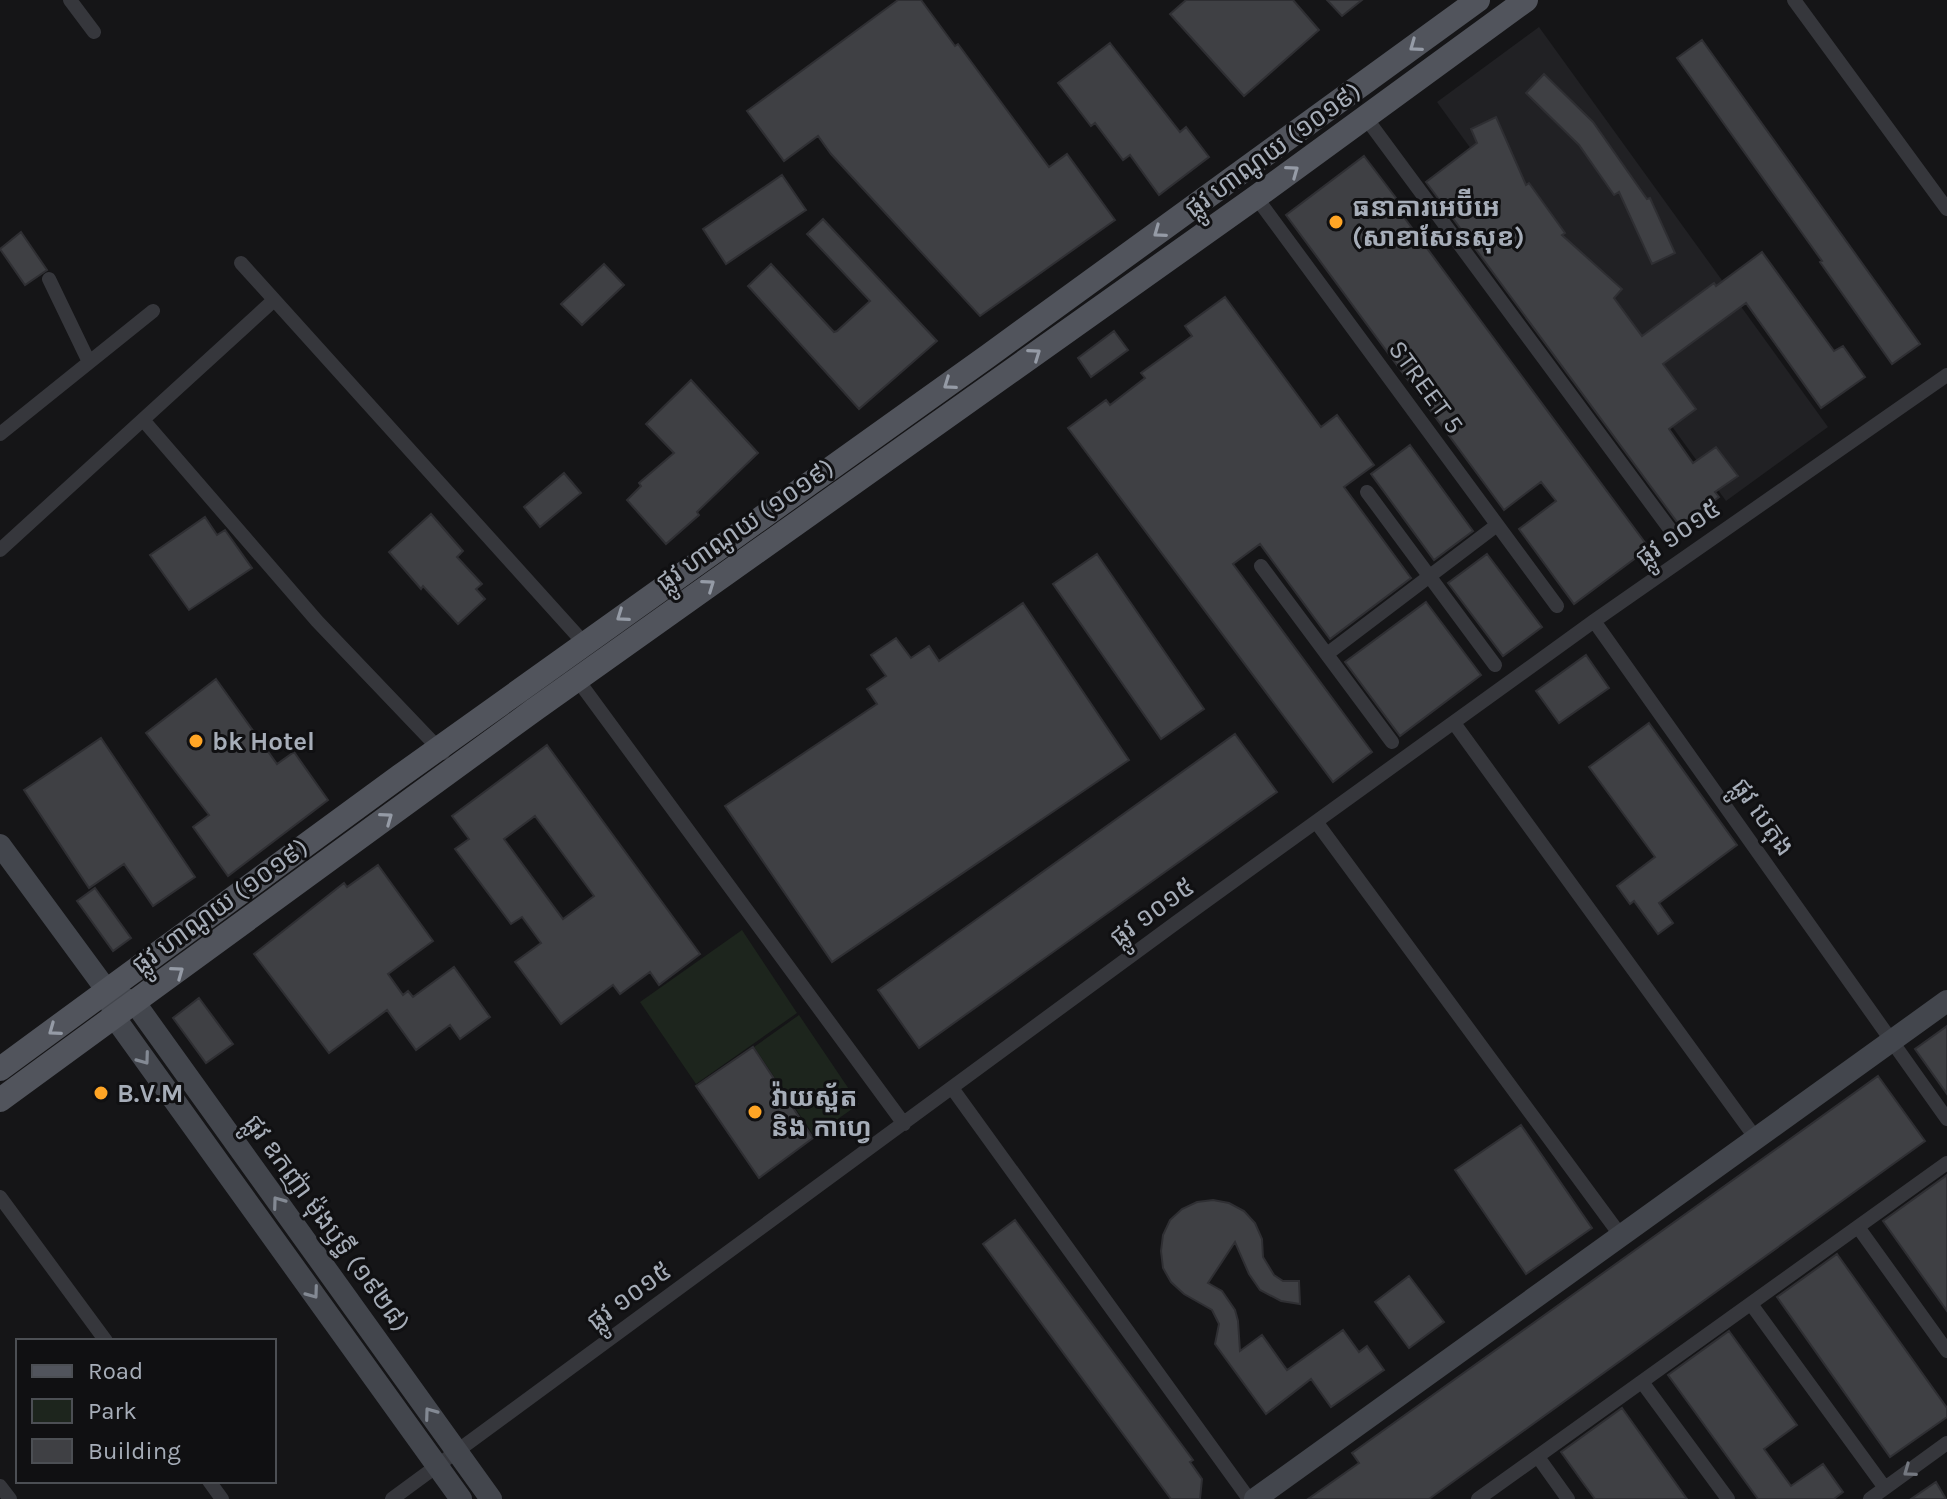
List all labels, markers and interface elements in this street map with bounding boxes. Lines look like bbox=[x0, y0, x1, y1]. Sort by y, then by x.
one-way arrow bbox=[1409, 37, 1424, 51]
street label: ផ្លូវ ហាណូយ (១០១៩) bbox=[1179, 76, 1372, 231]
one-way arrow bbox=[1284, 166, 1299, 181]
place label: ធនាគារអេប៊ីអេ (សាខាសែនសុខ) bbox=[1352, 188, 1525, 253]
marker: ធនាគារអេប៊ីអេ (សាខាសែនសុខ) bbox=[1327, 213, 1345, 231]
one-way arrow bbox=[1154, 223, 1168, 237]
street label: STREET 5 bbox=[1382, 334, 1470, 440]
one-way arrow bbox=[1027, 349, 1041, 364]
one-way arrow bbox=[943, 374, 957, 389]
street label: ផ្លូវ ហាណូយ (១០១៩) bbox=[650, 452, 845, 604]
street label: ផ្លូវ ១០១៥ bbox=[1629, 492, 1731, 580]
one-way arrow bbox=[700, 580, 714, 595]
one-way arrow bbox=[617, 606, 631, 621]
place label: bk Hotel bbox=[212, 726, 315, 757]
marker: bk Hotel bbox=[187, 732, 205, 750]
street label: ផ្លូវ បេតុង bbox=[1719, 772, 1801, 866]
one-way arrow bbox=[379, 813, 393, 828]
street label: ផ្លូវ ហាណូយ (១០១៩) bbox=[126, 832, 319, 987]
street label: ផ្លូវ ១០១៥ bbox=[1104, 871, 1205, 959]
one-way arrow bbox=[169, 967, 183, 981]
one-way arrow bbox=[48, 1020, 63, 1035]
one-way arrow bbox=[135, 1051, 149, 1065]
place label: B.V.M bbox=[117, 1078, 183, 1109]
place label: វ៉ាយស្ព័ត និង កាហ្វេ bbox=[771, 1081, 872, 1143]
marker: B.V.M bbox=[92, 1084, 110, 1102]
marker: វ៉ាយស្ព័ត និង កាហ្វេ bbox=[746, 1103, 764, 1121]
street label: ផ្លូវ ឧកញ៉ា ម៉ុងឫទ្ធី (១៩២៨) bbox=[231, 1108, 416, 1342]
one-way arrow bbox=[273, 1196, 288, 1210]
street label: ផ្លូវ ១០១៥ bbox=[581, 1255, 682, 1343]
one-way arrow bbox=[303, 1284, 317, 1299]
legend bbox=[16, 1339, 276, 1483]
text: Road bbox=[88, 1357, 143, 1385]
text: Park bbox=[88, 1397, 137, 1425]
one-way arrow bbox=[425, 1407, 439, 1421]
text: Building bbox=[88, 1437, 181, 1465]
one-way arrow bbox=[1903, 1461, 1917, 1476]

